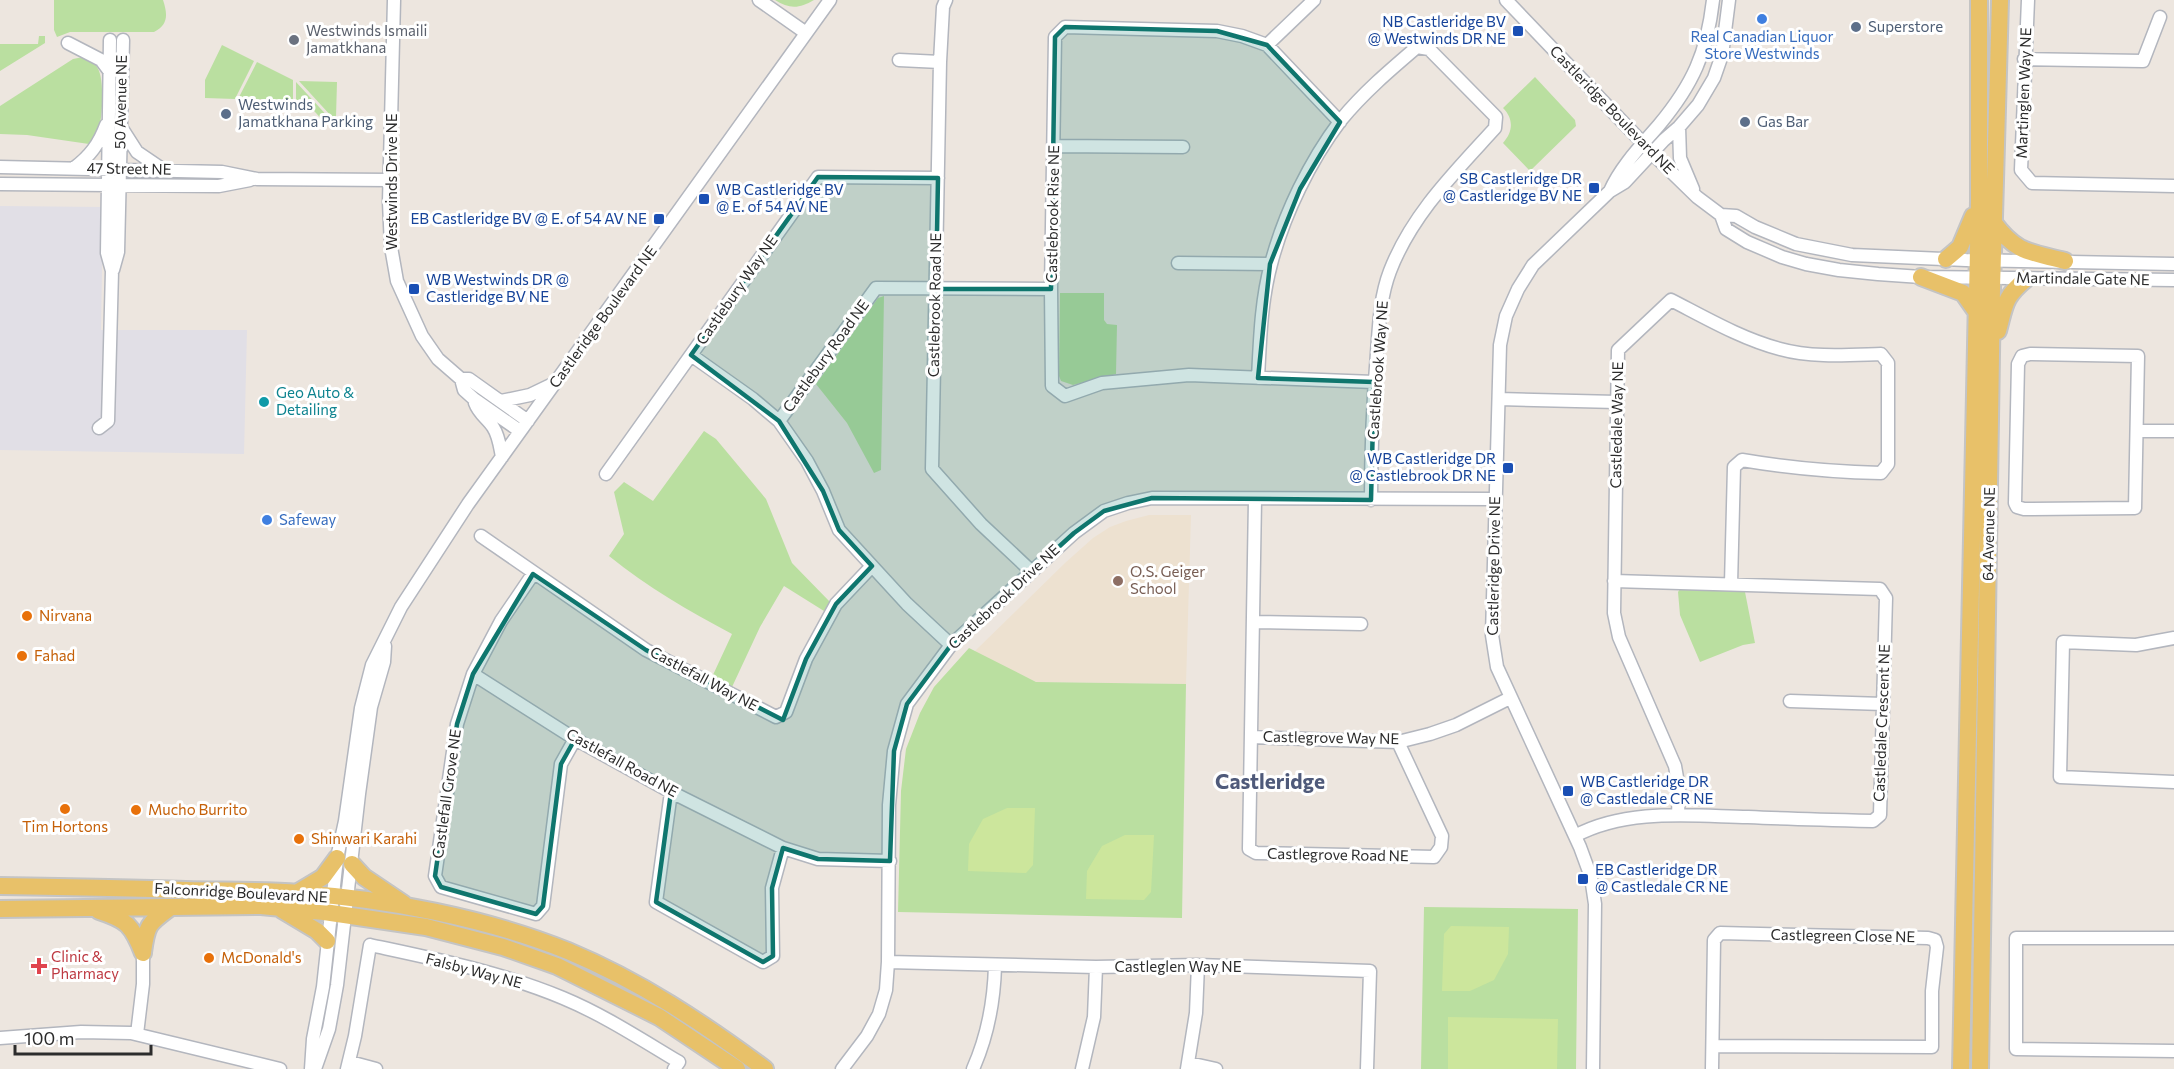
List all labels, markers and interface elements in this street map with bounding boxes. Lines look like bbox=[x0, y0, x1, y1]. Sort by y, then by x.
place label: NB Castleridge BV @ Westwinds DR NE bbox=[1368, 12, 1506, 47]
marker: Real Canadian Liquor Store Westwinds bbox=[1755, 12, 1769, 26]
place label: Superstore bbox=[1868, 17, 1943, 35]
marker: Superstore bbox=[1849, 20, 1863, 34]
place label: Westwinds Ismaili Jamatkhana bbox=[306, 21, 427, 56]
marker: NB Castleridge BV @ Westwinds DR NE bbox=[1511, 24, 1525, 38]
place label: Real Canadian Liquor Store Westwinds bbox=[1691, 27, 1833, 62]
street label: Martinglen Way NE bbox=[2012, 27, 2034, 159]
marker: Westwinds Ismaili Jamatkhana bbox=[287, 33, 301, 47]
street label: Castleridge Boulevard NE bbox=[1547, 41, 1679, 177]
street label: 50 Avenue NE bbox=[110, 55, 130, 149]
place label: Westwinds Jamatkhana Parking bbox=[238, 95, 373, 130]
marker: Westwinds Jamatkhana Parking bbox=[219, 107, 233, 121]
place label: Gas Bar bbox=[1757, 112, 1809, 130]
street label: Westwinds Drive NE bbox=[382, 113, 400, 251]
marker: Gas Bar bbox=[1738, 115, 1752, 129]
street label: Castlebrook Rise NE bbox=[1042, 145, 1062, 283]
street label: 47 Street NE bbox=[86, 158, 172, 178]
place label: SB Castleridge DR @ Castleridge BV NE bbox=[1443, 169, 1582, 204]
place label: WB Castleridge BV @ E. of 54 AV NE bbox=[716, 180, 844, 215]
marker: SB Castleridge DR @ Castleridge BV NE bbox=[1587, 181, 1601, 195]
marker: WB Castleridge BV @ E. of 54 AV NE bbox=[697, 192, 711, 206]
place label: EB Castleridge BV @ E. of 54 AV NE bbox=[410, 209, 647, 227]
marker: EB Castleridge BV @ E. of 54 AV NE bbox=[652, 212, 666, 226]
street label: Castlebury Way NE bbox=[692, 231, 781, 348]
street label: Castlebrook Road NE bbox=[924, 233, 944, 377]
street label: Castleridge Boulevard NE bbox=[545, 242, 660, 391]
street label: Martindale Gate NE bbox=[2016, 268, 2150, 288]
place label: WB Westwinds DR @ Castleridge BV NE bbox=[426, 270, 569, 305]
marker: WB Westwinds DR @ Castleridge BV NE bbox=[407, 282, 421, 296]
street label: Castlebury Road NE bbox=[778, 296, 872, 415]
street label: Castlebrook Way NE bbox=[1363, 300, 1391, 440]
street label: Castledale Way NE bbox=[1606, 361, 1626, 489]
place label: Geo Auto & Detailing bbox=[276, 383, 354, 418]
marker: Geo Auto & Detailing bbox=[257, 395, 271, 409]
place label: WB Castleridge DR @ Castlebrook DR NE bbox=[1349, 449, 1496, 484]
marker: WB Castleridge DR @ Castlebrook DR NE bbox=[1501, 461, 1515, 475]
street label: 64 Avenue NE bbox=[1978, 487, 1998, 581]
street label: Castleridge Drive NE bbox=[1483, 496, 1503, 636]
place label: Safeway bbox=[279, 510, 336, 528]
marker: Safeway bbox=[260, 513, 274, 527]
street label: Castlebrook Drive NE bbox=[944, 540, 1063, 653]
place label: O.S. Geiger School bbox=[1130, 562, 1205, 597]
marker: O.S. Geiger School bbox=[1111, 574, 1125, 588]
place label: Nirvana bbox=[39, 606, 92, 624]
marker: Nirvana bbox=[20, 609, 34, 623]
street label: Castlefall Way NE bbox=[647, 642, 762, 714]
street label: Castledale Crescent NE bbox=[1869, 644, 1893, 802]
place label: Fahad bbox=[34, 646, 75, 664]
marker: Fahad bbox=[15, 649, 29, 663]
street label: Castlefall Road NE bbox=[563, 724, 682, 800]
street label: Castlegrove Way NE bbox=[1263, 727, 1400, 747]
street label: Castlefall Grove NE bbox=[428, 728, 464, 860]
district label: Castleridge bbox=[1215, 768, 1325, 793]
place label: WB Castleridge DR @ Castledale CR NE bbox=[1580, 772, 1713, 807]
marker: WB Castleridge DR @ Castledale CR NE bbox=[1561, 784, 1575, 798]
place label: Mucho Burrito bbox=[148, 800, 247, 818]
marker: Tim Hortons bbox=[58, 802, 72, 816]
marker: Mucho Burrito bbox=[129, 803, 143, 817]
place label: Tim Hortons bbox=[22, 817, 108, 835]
place label: Shinwari Karahi bbox=[311, 829, 417, 847]
marker: Shinwari Karahi bbox=[292, 832, 306, 846]
street label: Castlegrove Road NE bbox=[1267, 844, 1409, 864]
place label: EB Castleridge DR @ Castledale CR NE bbox=[1595, 860, 1728, 895]
marker: EB Castleridge DR @ Castledale CR NE bbox=[1576, 872, 1590, 886]
street label: Falconridge Boulevard NE bbox=[154, 878, 328, 906]
street label: Castlegreen Close NE bbox=[1771, 925, 1916, 945]
place label: Clinic & Pharmacy bbox=[51, 947, 119, 982]
place label: McDonald's bbox=[221, 948, 302, 966]
street label: Falsby Way NE bbox=[424, 949, 525, 992]
marker: McDonald's bbox=[202, 951, 216, 965]
street label: Castleglen Way NE bbox=[1114, 957, 1242, 975]
marker: Clinic & Pharmacy bbox=[32, 959, 46, 973]
scale bar bbox=[15, 1018, 152, 1056]
text: 100 m bbox=[24, 1027, 74, 1049]

